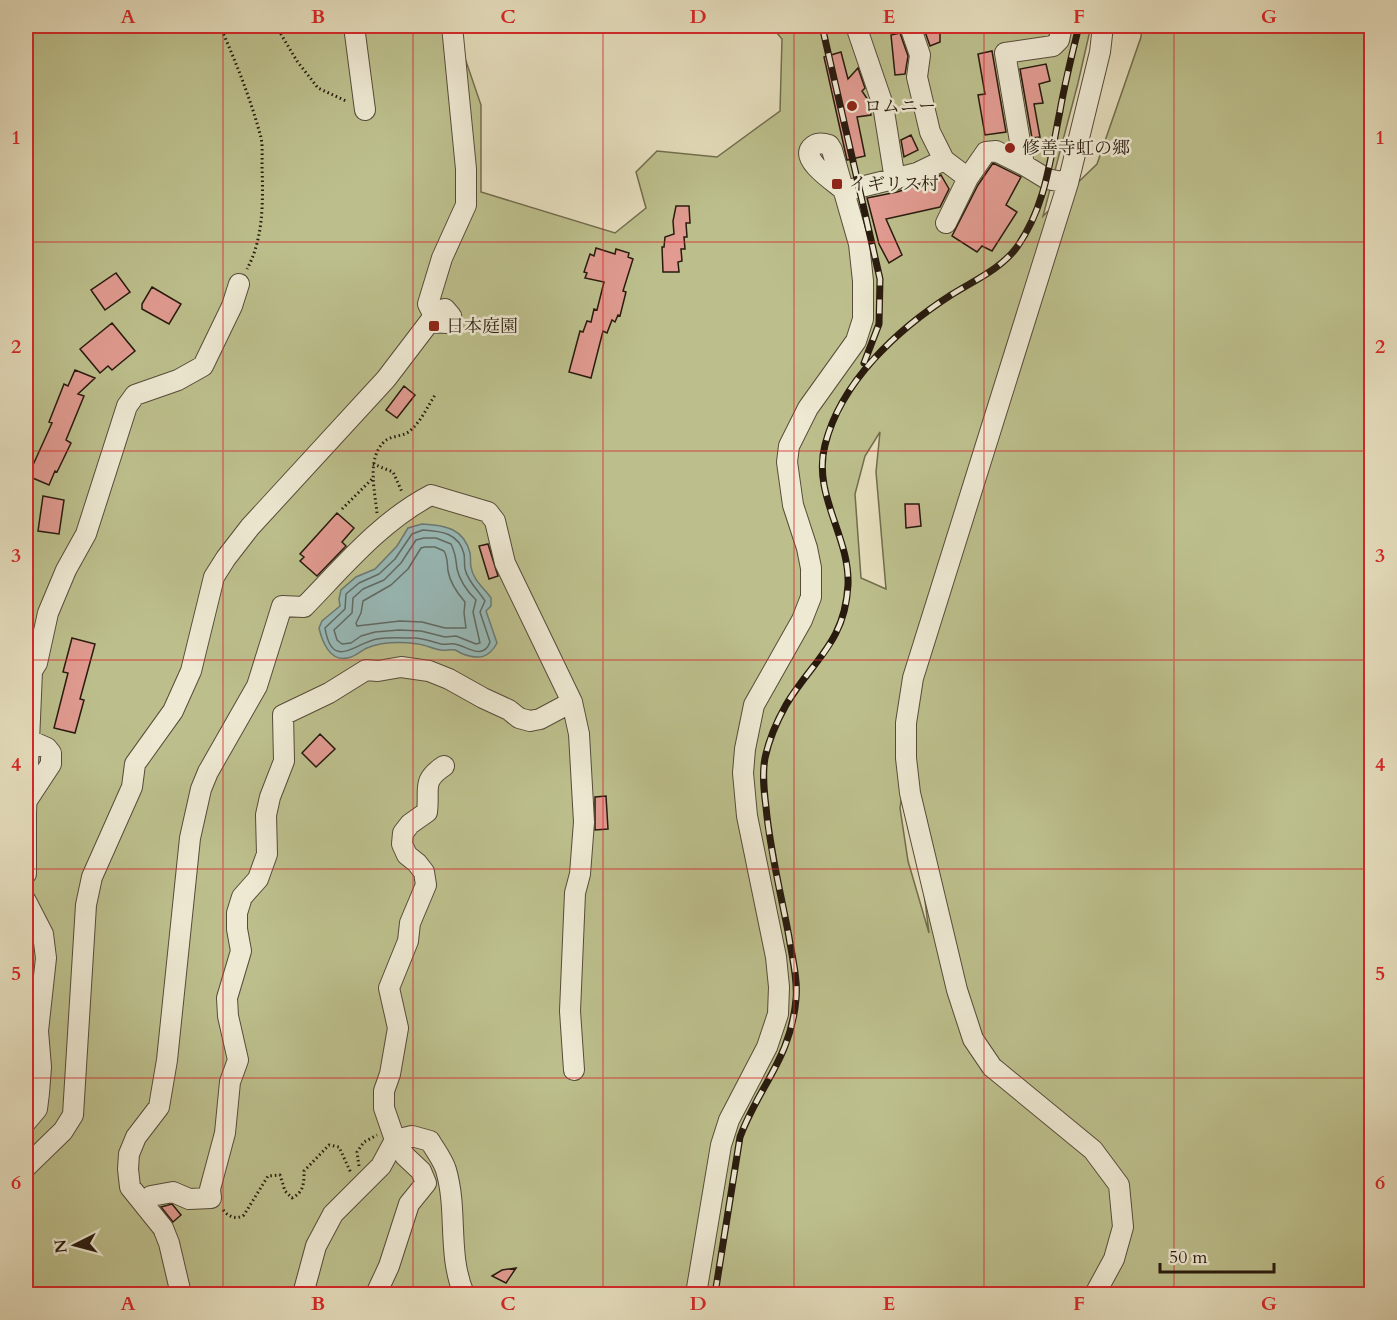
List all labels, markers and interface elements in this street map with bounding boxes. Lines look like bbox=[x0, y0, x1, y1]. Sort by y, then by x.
text: A bbox=[120, 3, 136, 30]
text: B bbox=[311, 3, 325, 30]
text: C bbox=[500, 3, 516, 30]
text: D bbox=[689, 3, 707, 30]
text: E bbox=[883, 3, 895, 30]
text: F bbox=[1073, 3, 1085, 30]
text: G bbox=[1261, 3, 1277, 30]
place label: ロムニー bbox=[864, 94, 936, 119]
marker: ロムニー bbox=[845, 99, 859, 113]
text: 1 bbox=[11, 124, 21, 151]
text: 1 bbox=[1375, 124, 1385, 151]
place label: 修善寺虹の郷 bbox=[1022, 136, 1130, 161]
marker: 修善寺虹の郷 bbox=[1003, 141, 1017, 155]
place label: イギリス村 bbox=[849, 172, 939, 197]
marker: イギリス村 bbox=[830, 177, 844, 191]
place label: 日本庭園 bbox=[446, 314, 518, 339]
marker: 日本庭園 bbox=[427, 319, 441, 333]
text: 2 bbox=[11, 333, 21, 360]
text: 2 bbox=[1375, 333, 1385, 360]
text: 3 bbox=[11, 542, 21, 569]
text: 3 bbox=[1375, 542, 1385, 569]
text: 4 bbox=[11, 751, 21, 778]
text: 4 bbox=[1375, 751, 1385, 778]
text: 5 bbox=[11, 960, 21, 987]
text: 5 bbox=[1375, 960, 1385, 987]
text: 6 bbox=[11, 1169, 21, 1196]
text: 6 bbox=[1375, 1169, 1385, 1196]
north arrow bbox=[45, 1215, 105, 1275]
scale bar bbox=[1160, 1236, 1274, 1274]
text: N bbox=[49, 1238, 73, 1255]
text: 50 m bbox=[1169, 1245, 1208, 1270]
text: A bbox=[120, 1290, 136, 1317]
text: B bbox=[311, 1290, 325, 1317]
text: C bbox=[500, 1290, 516, 1317]
text: D bbox=[689, 1290, 707, 1317]
text: E bbox=[883, 1290, 895, 1317]
text: F bbox=[1073, 1290, 1085, 1317]
text: G bbox=[1261, 1290, 1277, 1317]

